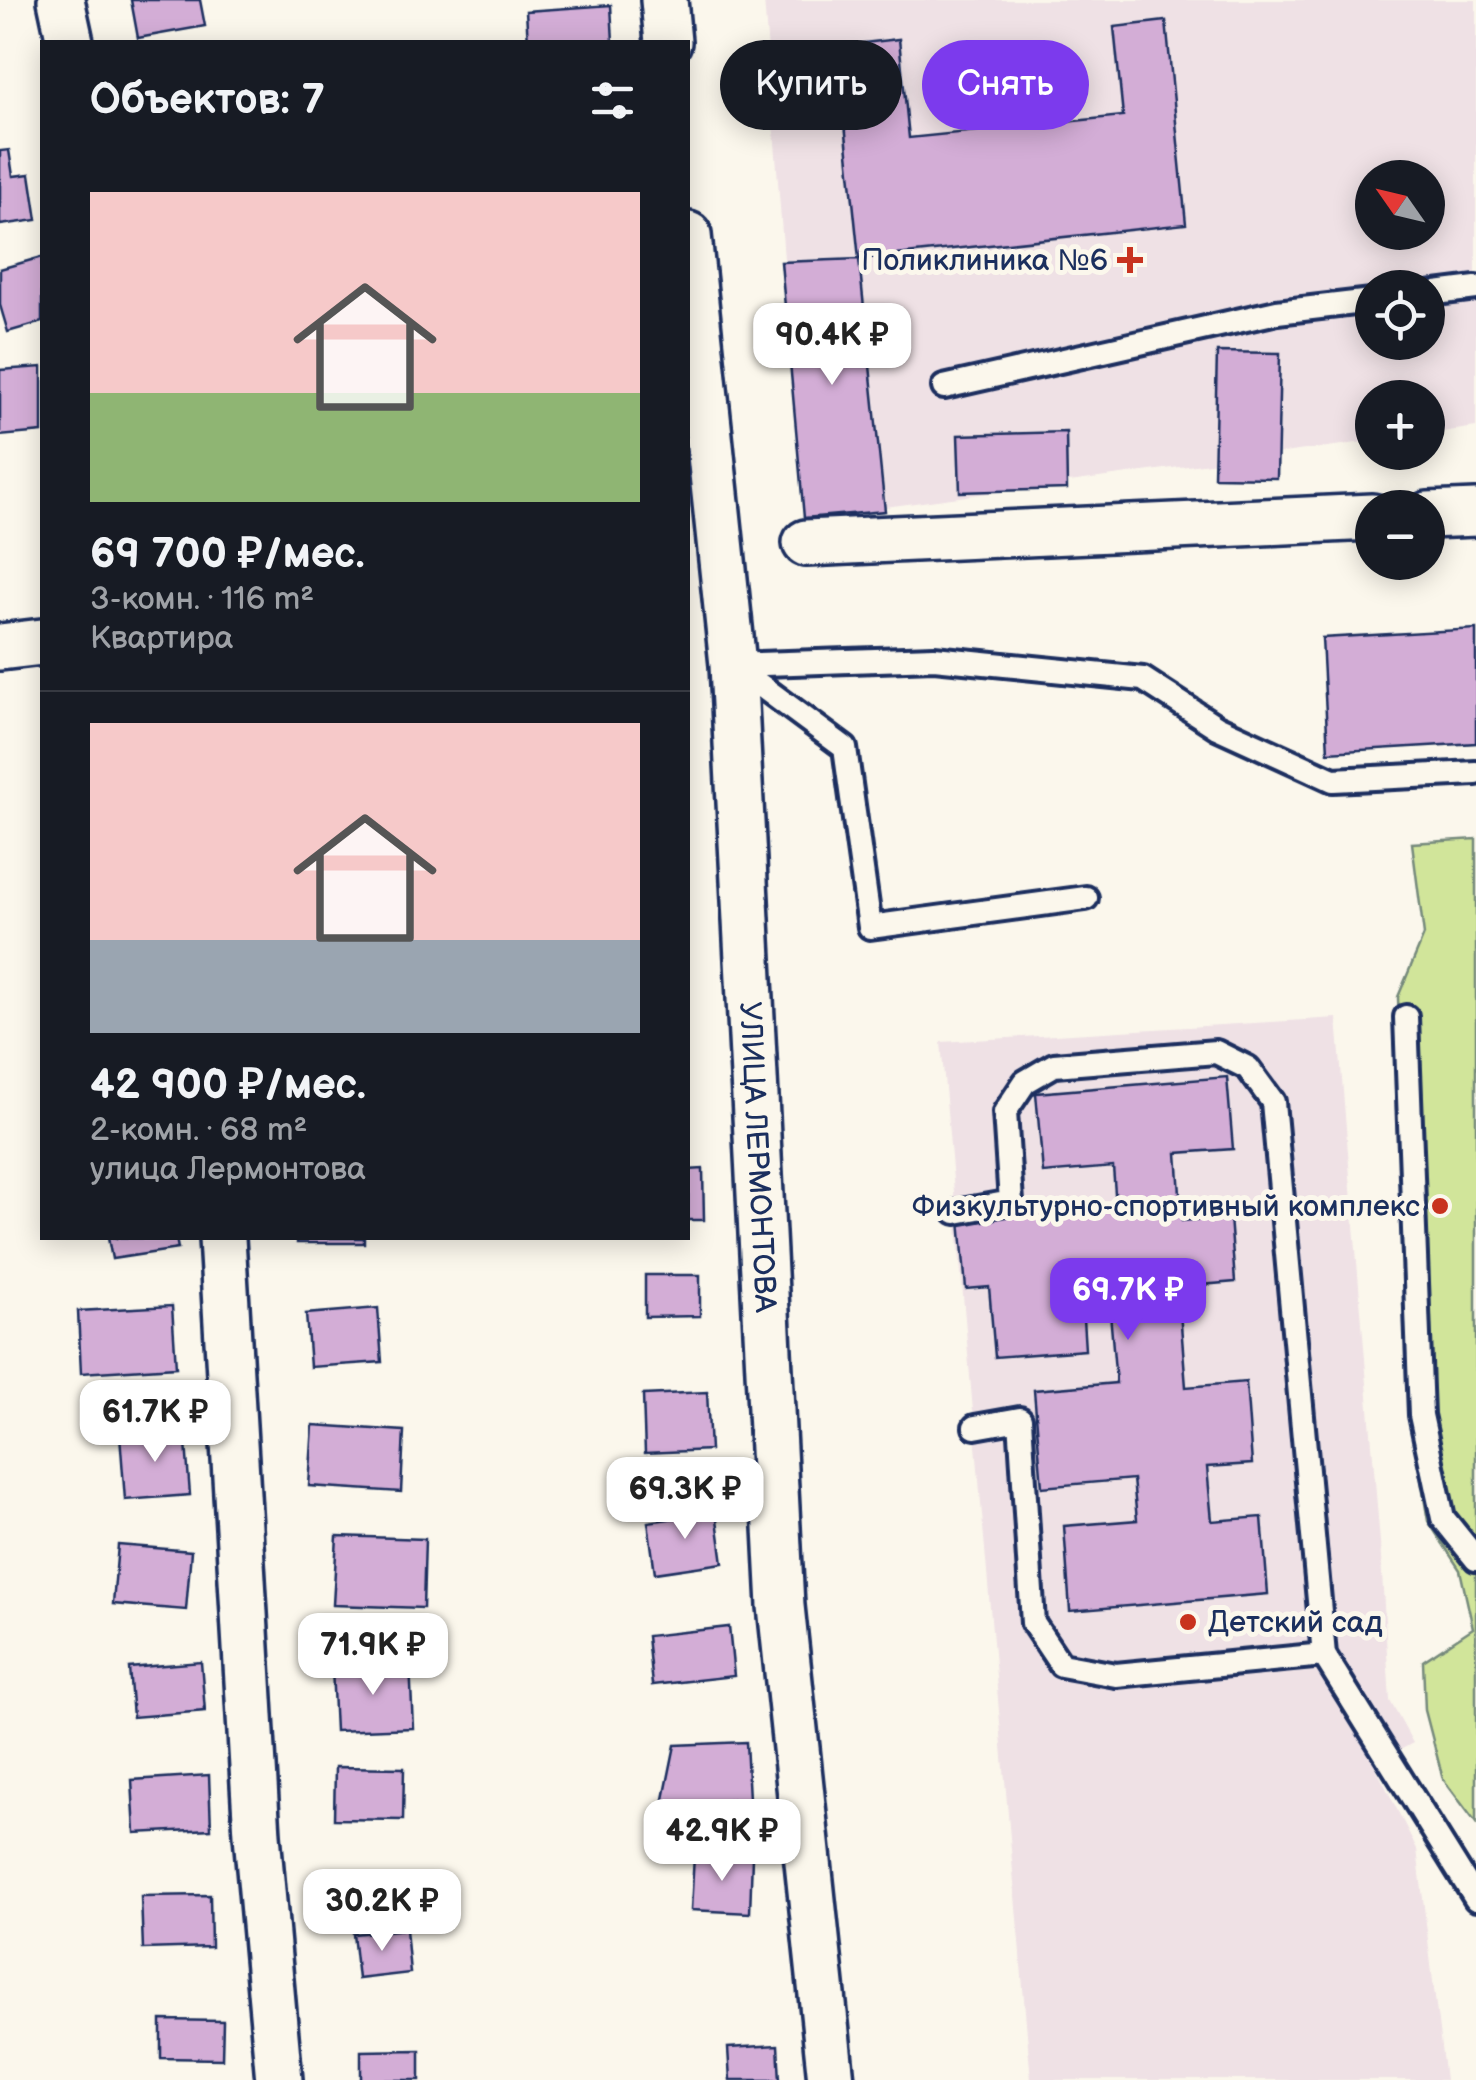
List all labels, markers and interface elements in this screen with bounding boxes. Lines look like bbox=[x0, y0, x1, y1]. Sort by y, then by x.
chip: Купить bbox=[720, 40, 902, 130]
chip: Снять bbox=[922, 40, 1089, 130]
icon: filters bbox=[585, 73, 640, 128]
text: Объектов: 7 bbox=[90, 75, 325, 126]
north arrow bbox=[1355, 160, 1445, 250]
map controls bbox=[1355, 160, 1445, 580]
place label: Поликлиника №6 bbox=[861, 243, 1108, 279]
marker: Поликлиника №6 bbox=[1117, 247, 1143, 273]
icon: home bbox=[275, 257, 455, 437]
button: locate bbox=[1355, 270, 1445, 360]
pin: 90.4K ₽ bbox=[740, 303, 924, 388]
text: 90.4K ₽ bbox=[775, 316, 889, 355]
button: + bbox=[1355, 380, 1445, 470]
button: − bbox=[1355, 490, 1445, 580]
text: 69 700 ₽/мес. bbox=[90, 529, 365, 580]
text: 3-комн. · 116 m² bbox=[90, 580, 314, 619]
text: Квартира bbox=[90, 619, 233, 658]
icon: home bbox=[275, 788, 455, 968]
street label: УЛИЦА ЛЕРМОНТОВА bbox=[731, 1001, 783, 1314]
text: 42 900 ₽/мес. bbox=[90, 1060, 366, 1111]
text: 2-комн. · 68 m² bbox=[90, 1111, 307, 1150]
text: улица Лермонтова bbox=[90, 1150, 366, 1189]
place label: Физкультурно-спортивный комплекс bbox=[912, 1189, 1420, 1225]
marker: Физкультурно-спортивный комплекс bbox=[1429, 1195, 1451, 1217]
pin: 69.7K ₽ bbox=[1036, 1258, 1220, 1343]
text: 69.7K ₽ bbox=[1072, 1271, 1184, 1310]
pin: 61.7K ₽ bbox=[63, 1380, 247, 1465]
text: 61.7K ₽ bbox=[102, 1393, 208, 1432]
pin: 69.3K ₽ bbox=[593, 1457, 777, 1542]
text: 69.3K ₽ bbox=[629, 1470, 741, 1509]
place label: Детский сад bbox=[1208, 1605, 1383, 1641]
marker: Детский сад bbox=[1177, 1611, 1199, 1633]
pin: 71.9K ₽ bbox=[281, 1613, 465, 1698]
text: 71.9K ₽ bbox=[320, 1626, 426, 1665]
pin: 42.9K ₽ bbox=[630, 1799, 814, 1884]
text: 42.9K ₽ bbox=[666, 1812, 778, 1851]
pin: 30.2K ₽ bbox=[290, 1869, 474, 1954]
text: 30.2K ₽ bbox=[325, 1882, 439, 1921]

